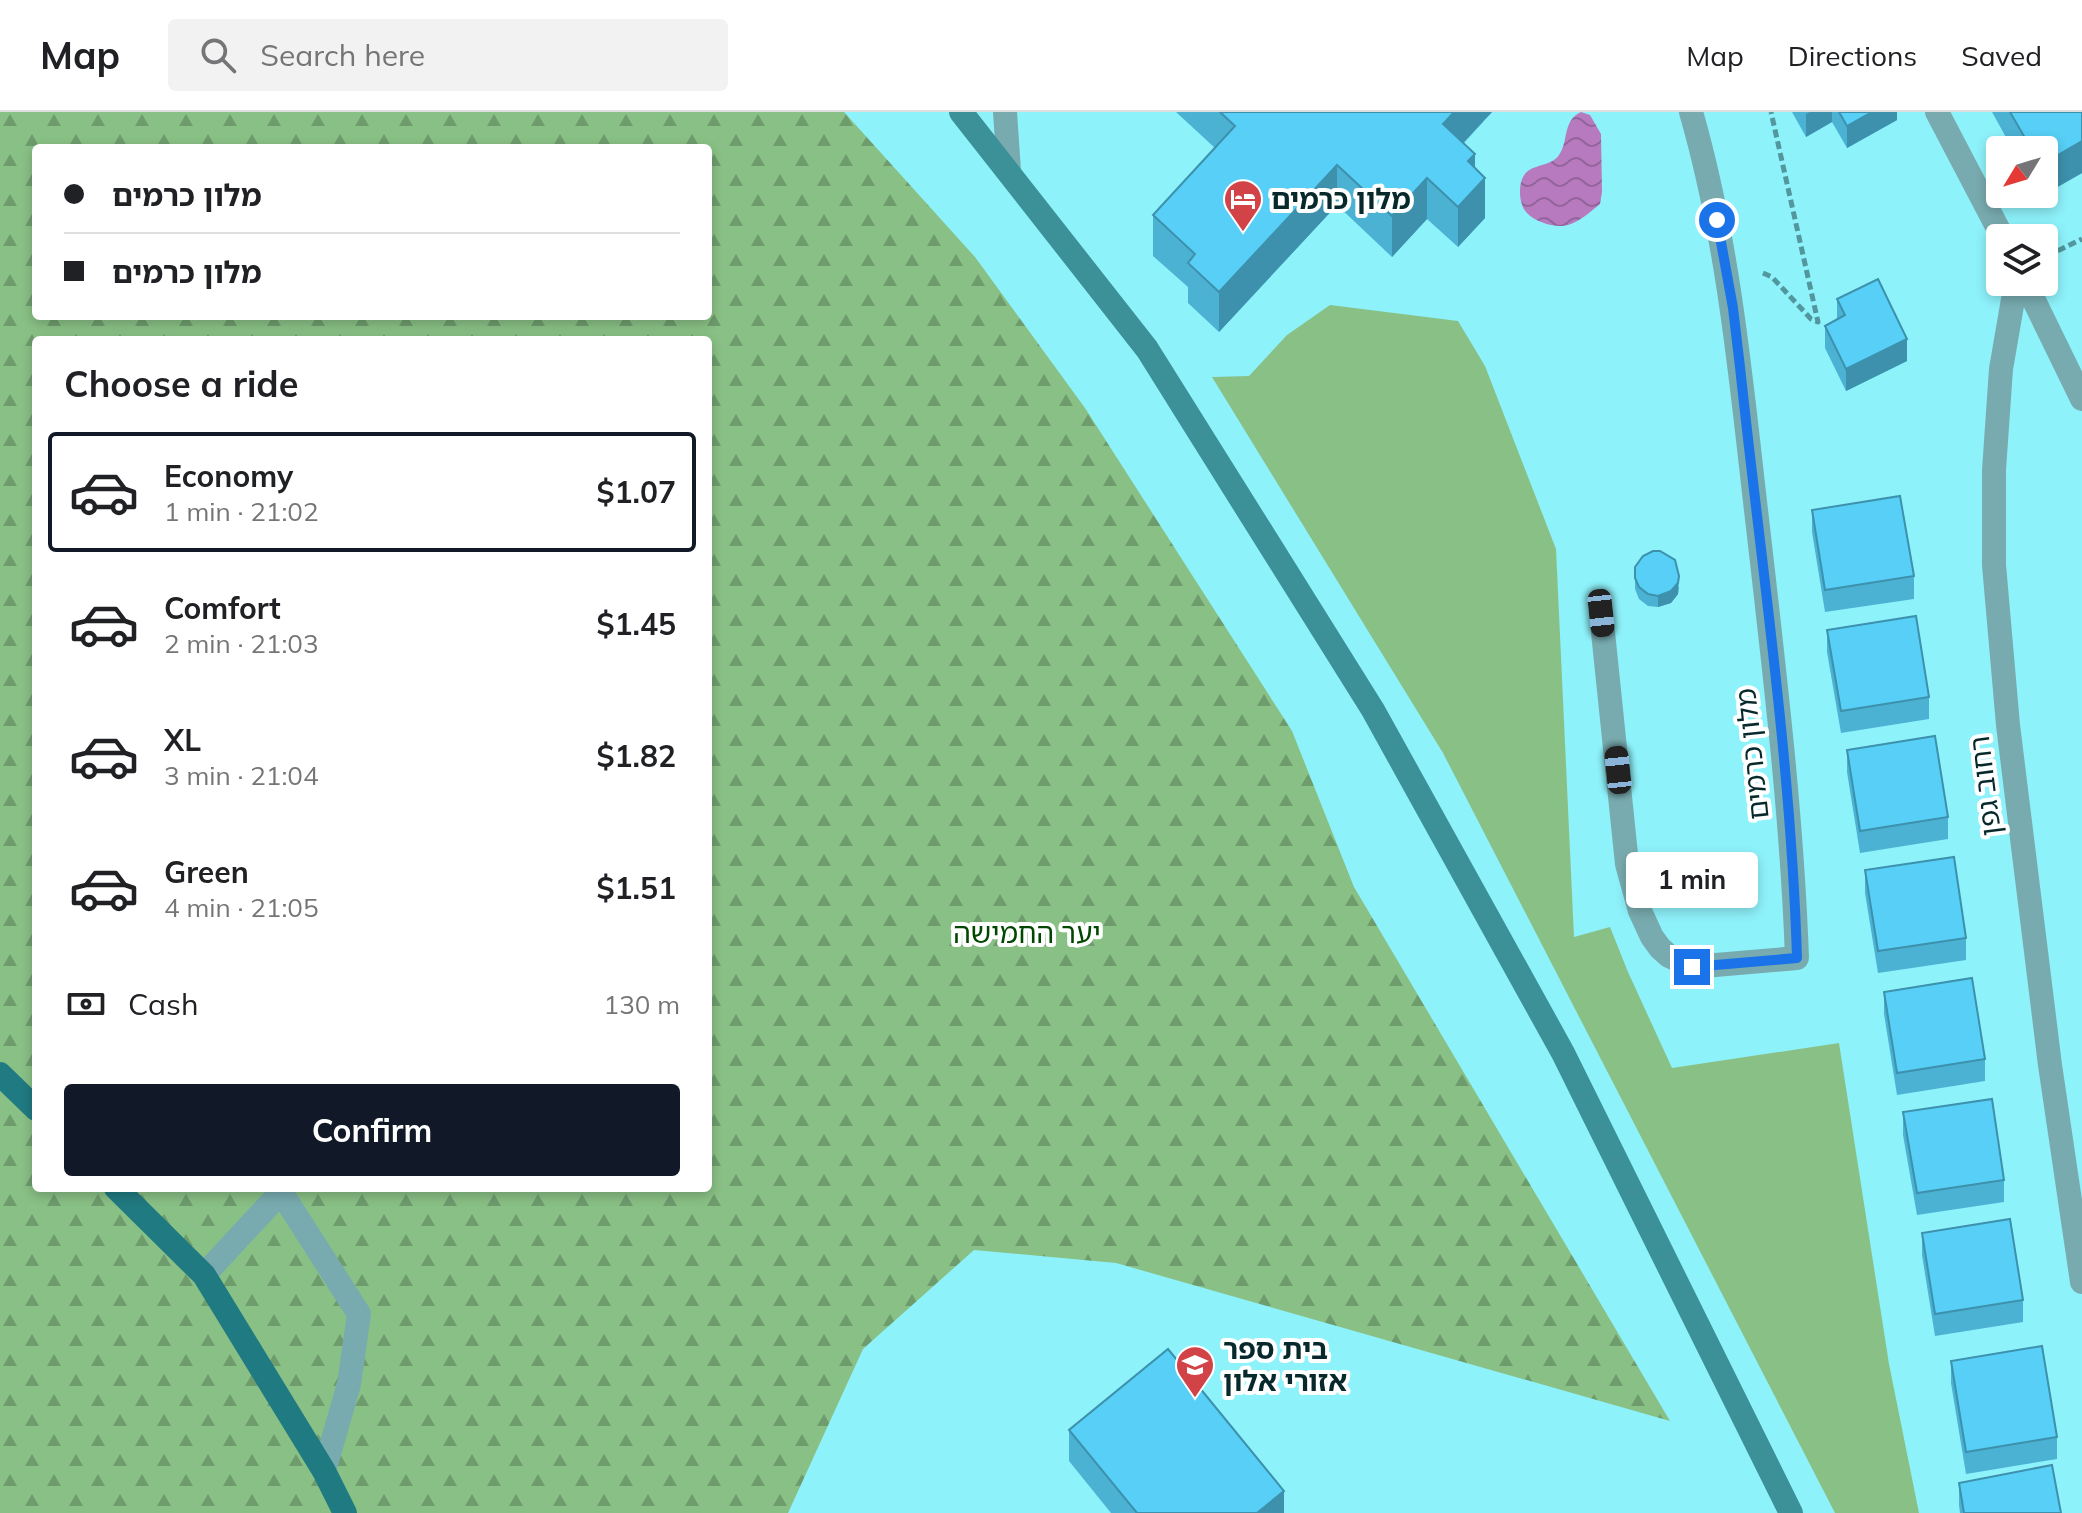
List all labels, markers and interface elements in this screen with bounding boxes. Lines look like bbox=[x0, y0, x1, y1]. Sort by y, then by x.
search box bbox=[168, 19, 728, 91]
text: Map bbox=[40, 31, 120, 79]
icon: search bbox=[196, 33, 240, 77]
text: Search here bbox=[260, 36, 425, 74]
text: Map bbox=[1686, 38, 1744, 73]
text: Directions bbox=[1788, 38, 1917, 73]
text: Saved bbox=[1961, 38, 2042, 73]
north arrow bbox=[1986, 136, 2058, 208]
map controls bbox=[1986, 136, 2058, 296]
text: מלון כרמים bbox=[112, 176, 262, 214]
hotel icon: מלון כרמים bbox=[1222, 178, 1264, 233]
place label: מלון כרמים bbox=[1271, 181, 1411, 216]
route start bbox=[1699, 202, 1735, 238]
button: layers bbox=[1986, 224, 2058, 296]
text: מלון כרמים bbox=[112, 253, 262, 291]
text: Choose a ride bbox=[64, 361, 298, 406]
icon: car bbox=[68, 456, 140, 528]
text: Economy bbox=[164, 457, 293, 495]
text: $1.07 bbox=[597, 473, 676, 511]
text: 1 min · 21:02 bbox=[164, 495, 319, 528]
icon: car bbox=[68, 588, 140, 660]
car bbox=[1587, 588, 1615, 638]
text: Comfort bbox=[164, 589, 281, 627]
text: $1.45 bbox=[597, 605, 676, 643]
text: 2 min · 21:03 bbox=[164, 627, 319, 660]
street label: מלון כרמים bbox=[1727, 687, 1776, 821]
icon: car bbox=[68, 720, 140, 792]
text: XL bbox=[164, 721, 201, 759]
street label: רחוב גפן bbox=[1961, 734, 2008, 838]
text: $1.82 bbox=[597, 737, 676, 775]
car bbox=[1604, 745, 1632, 795]
text: 3 min · 21:04 bbox=[164, 759, 319, 792]
callout: 1 min bbox=[1626, 851, 1758, 907]
icon: car bbox=[68, 852, 140, 924]
text: Green bbox=[164, 853, 249, 891]
text: 1 min bbox=[1658, 863, 1726, 896]
text: $1.51 bbox=[597, 869, 676, 907]
text: 4 min · 21:05 bbox=[164, 891, 319, 924]
park label: יער החמישה bbox=[953, 915, 1101, 950]
route end bbox=[1674, 949, 1710, 985]
icon: cash bbox=[64, 982, 108, 1026]
text: Cash bbox=[128, 985, 199, 1023]
text: 130 m bbox=[604, 988, 680, 1021]
button: Confirm bbox=[64, 1084, 680, 1176]
place label: בית ספר אזורי אלון bbox=[1223, 1331, 1347, 1398]
school or university icon: בית ספר אזורי אלון bbox=[1174, 1344, 1216, 1399]

